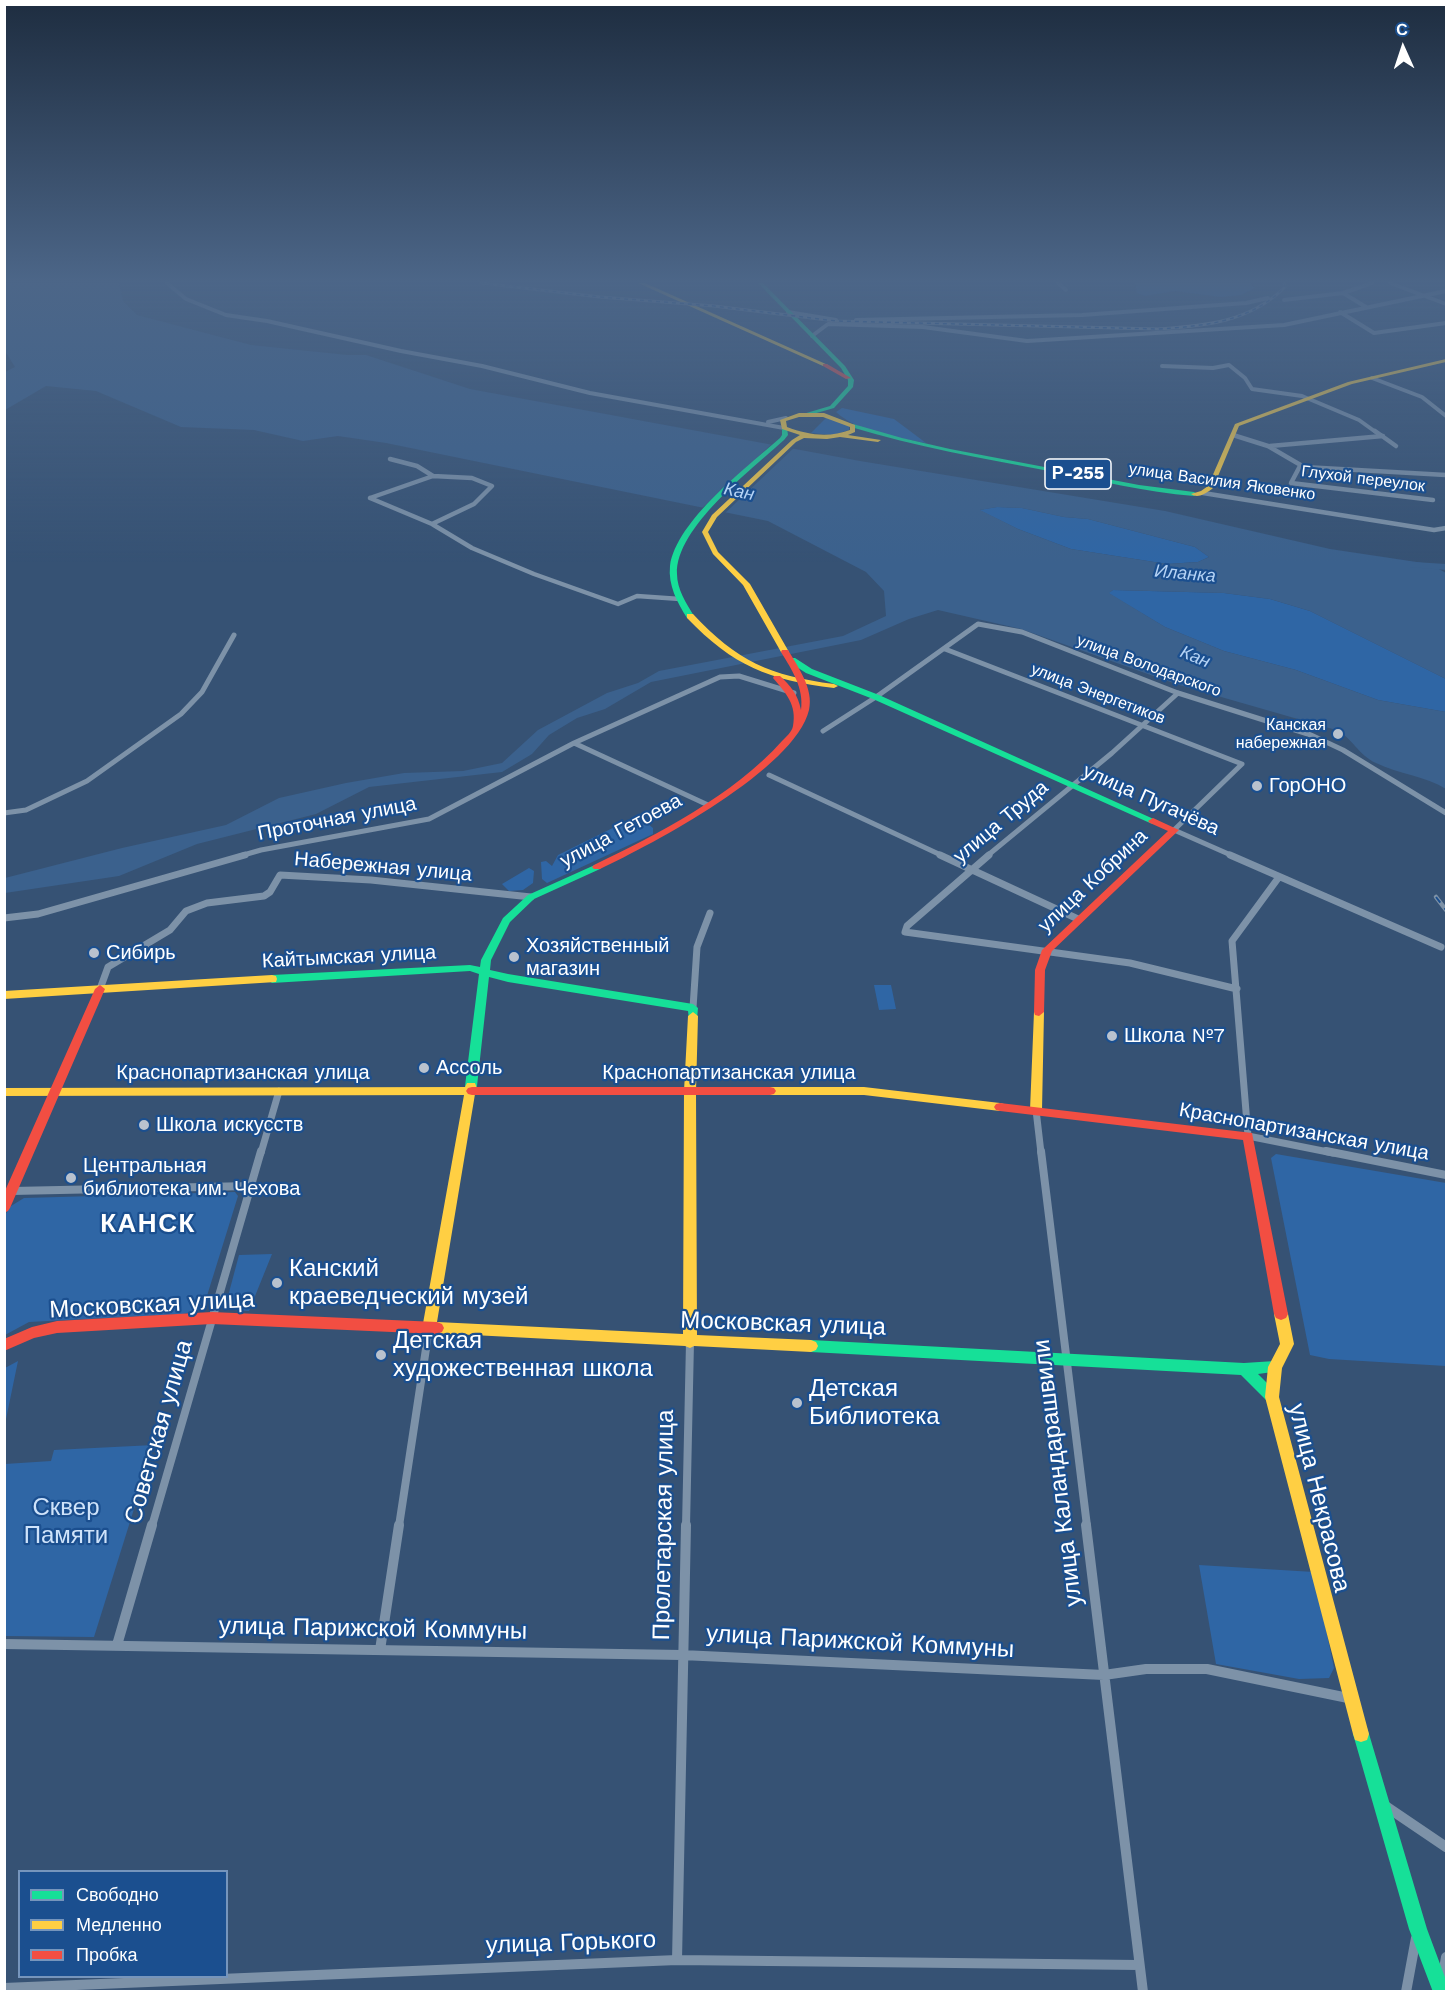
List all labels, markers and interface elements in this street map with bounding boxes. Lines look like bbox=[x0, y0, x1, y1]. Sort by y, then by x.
north arrow bbox=[1373, 18, 1433, 78]
text: С bbox=[1396, 20, 1408, 39]
road number: Р-255 bbox=[1045, 459, 1111, 489]
street label: улица Василия Яковенко bbox=[1128, 459, 1316, 505]
street label: Глухой переулок bbox=[1300, 462, 1426, 496]
water label: Кан bbox=[722, 478, 756, 506]
water label: Иланка bbox=[1153, 561, 1217, 587]
street label: улица Володарского bbox=[1074, 631, 1224, 701]
water label: Кан bbox=[1177, 641, 1213, 673]
street label: улица Энергетиков bbox=[1028, 660, 1168, 728]
place label: Канская набережная bbox=[1236, 715, 1326, 753]
marker: Канская набережная bbox=[1331, 727, 1345, 741]
street label: улица Пугачёва bbox=[1079, 759, 1223, 841]
place label: ГорОНО bbox=[1269, 774, 1346, 798]
street label: улица Труда bbox=[949, 776, 1053, 868]
marker: ГорОНО bbox=[1250, 779, 1264, 793]
street label: улица Гетоева bbox=[556, 789, 686, 873]
street label: Проточная улица bbox=[256, 792, 418, 846]
street label: улица Кобрина bbox=[1033, 824, 1153, 938]
street label: Набережная улица bbox=[293, 847, 473, 887]
place label: Хозяйственный магазин bbox=[526, 934, 670, 981]
street label: Кайтымская улица bbox=[261, 940, 437, 974]
place label: Сибирь bbox=[106, 941, 176, 965]
marker: Сибирь bbox=[87, 946, 101, 960]
marker: Хозяйственный магазин bbox=[507, 950, 521, 964]
place label: Школа №7 bbox=[1124, 1024, 1225, 1048]
marker: Школа №7 bbox=[1105, 1029, 1119, 1043]
place label: Ассоль bbox=[436, 1056, 502, 1080]
street label: Краснопартизанская улица bbox=[116, 1061, 370, 1085]
marker: Ассоль bbox=[417, 1061, 431, 1075]
street label: Краснопартизанская улица bbox=[602, 1061, 856, 1085]
street label: Краснопартизанская улица bbox=[1177, 1098, 1431, 1166]
place label: Школа искусств bbox=[156, 1113, 303, 1137]
marker: Школа искусств bbox=[137, 1118, 151, 1132]
place label: Центральная библиотека им. Чехова bbox=[83, 1154, 300, 1201]
marker: Центральная библиотека им. Чехова bbox=[64, 1171, 78, 1185]
district label: КАНСК bbox=[100, 1208, 196, 1240]
place label: Канский краеведческий музей bbox=[289, 1255, 528, 1311]
marker: Канский краеведческий музей bbox=[270, 1276, 284, 1290]
street label: Московская улица bbox=[49, 1285, 255, 1325]
street label: Московская улица bbox=[680, 1306, 886, 1342]
place label: Детская художественная школа bbox=[393, 1327, 653, 1383]
street label: Советская улица bbox=[119, 1337, 199, 1527]
street label: улица Каландарашвили bbox=[1027, 1338, 1089, 1608]
marker: Детская художественная школа bbox=[374, 1348, 388, 1362]
place label: Детская Библиотека bbox=[809, 1375, 940, 1431]
marker: Детская Библиотека bbox=[790, 1396, 804, 1410]
street label: улица Некрасова bbox=[1282, 1401, 1356, 1595]
street label: Пролетарская улица bbox=[648, 1409, 680, 1641]
park label: Сквер Памяти bbox=[24, 1494, 108, 1550]
street label: улица Парижской Коммуны bbox=[219, 1612, 527, 1646]
street label: улица Парижской Коммуны bbox=[705, 1620, 1015, 1664]
legend bbox=[18, 1870, 228, 1978]
text: Свободно bbox=[76, 1884, 159, 1905]
text: Медленно bbox=[76, 1914, 162, 1935]
street label: улица Горького bbox=[485, 1926, 657, 1960]
text: Пробка bbox=[76, 1944, 138, 1965]

